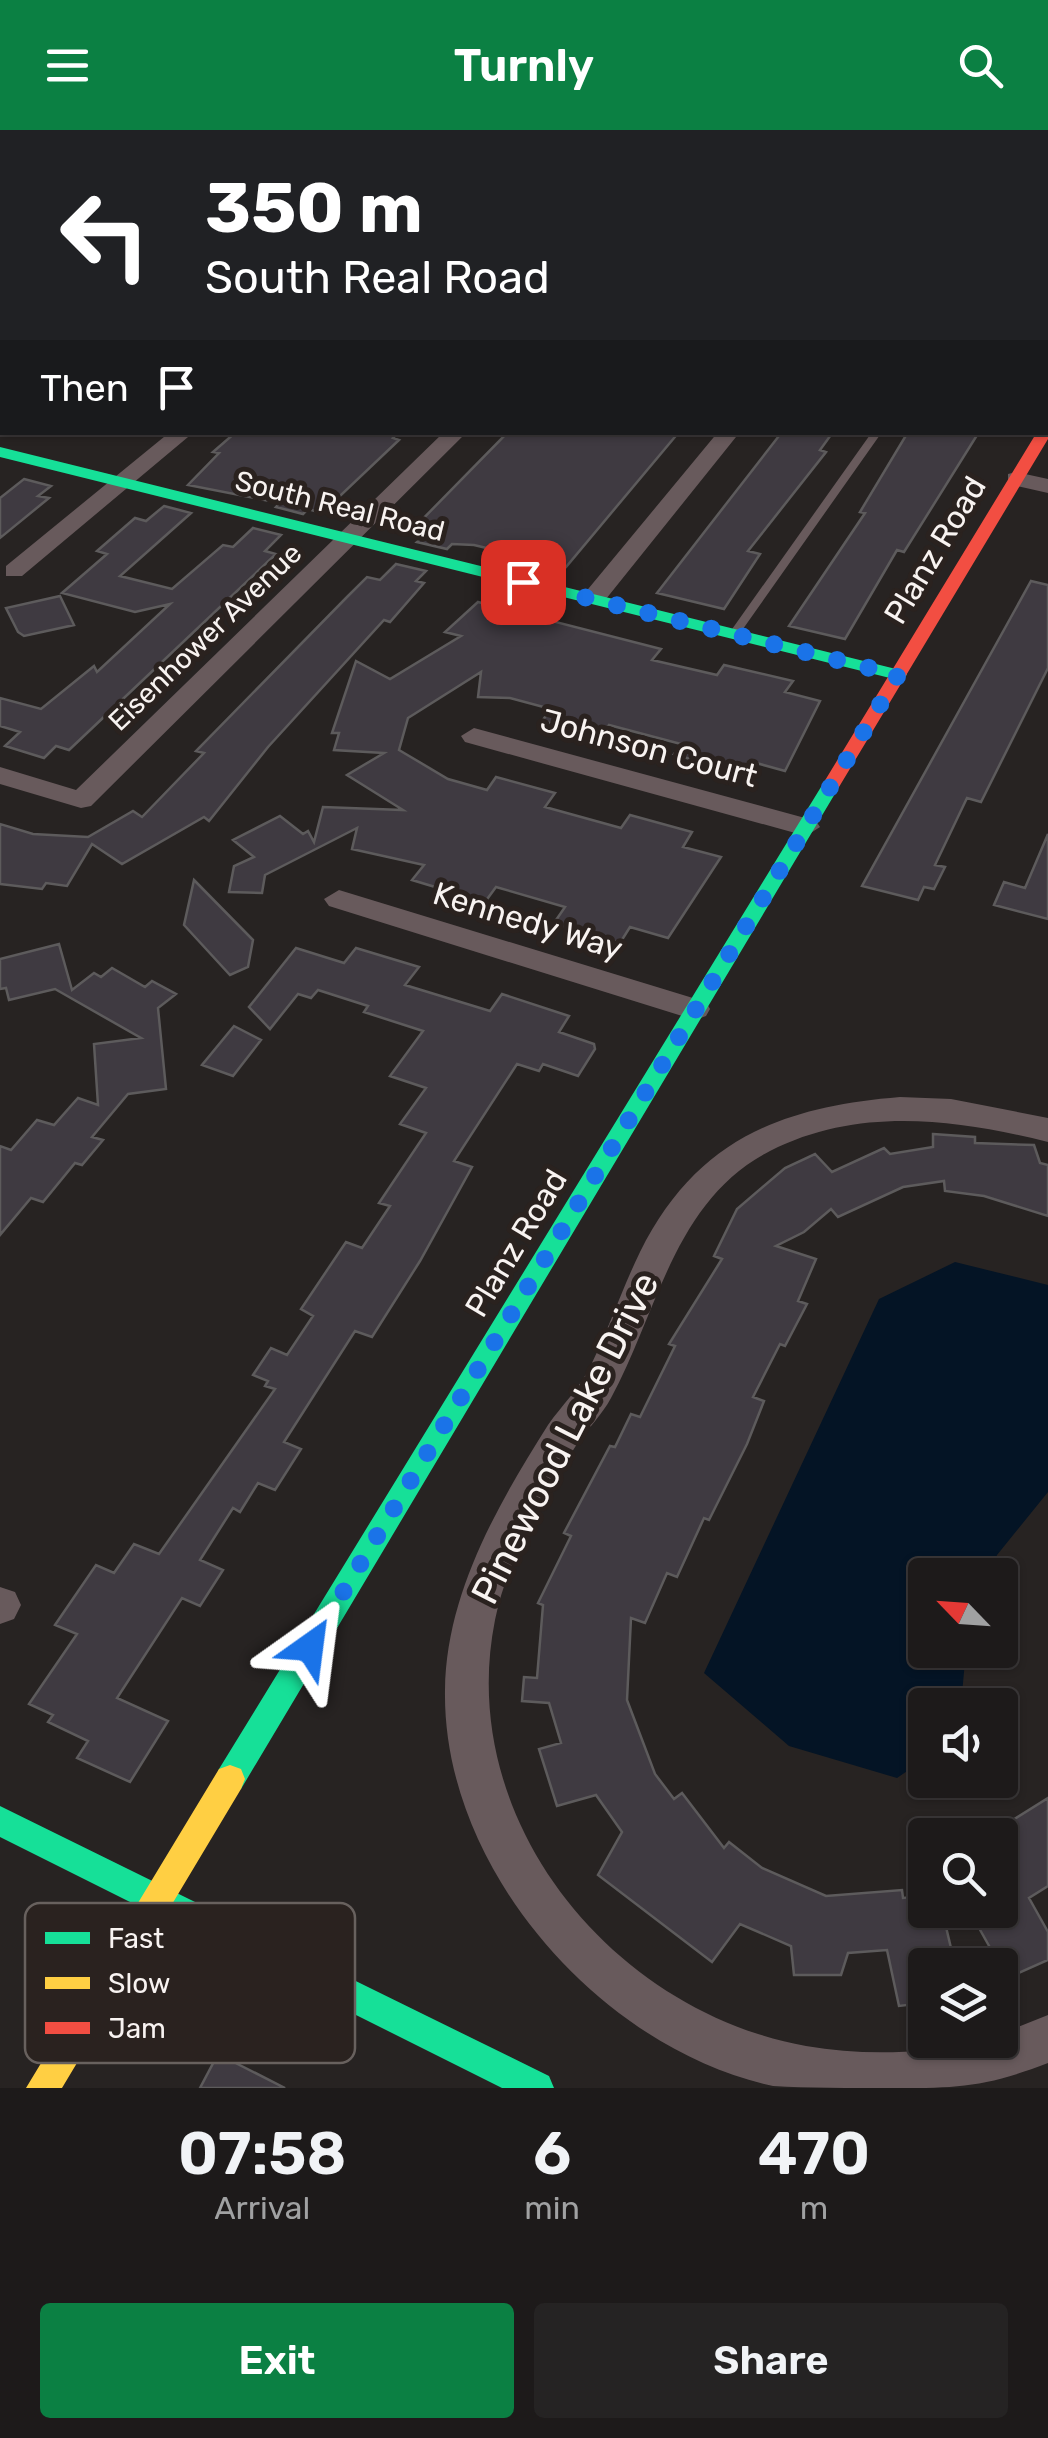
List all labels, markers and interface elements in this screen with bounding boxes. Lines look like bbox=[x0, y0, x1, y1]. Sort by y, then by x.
icon: menu bbox=[40, 38, 95, 93]
icon: search bbox=[953, 38, 1008, 93]
text: Turnly bbox=[454, 39, 594, 92]
text: 350 m bbox=[205, 167, 423, 250]
icon: left bbox=[40, 170, 170, 300]
text: South Real Road bbox=[205, 251, 550, 304]
icon: arrive bbox=[149, 360, 204, 415]
text: Then bbox=[40, 365, 129, 411]
street label: South Real Road bbox=[232, 464, 448, 548]
street label: Planz Road bbox=[876, 469, 994, 631]
street label: Eisenhower Avenue bbox=[102, 536, 308, 738]
pin bbox=[481, 540, 566, 625]
icon: arrive bbox=[496, 555, 551, 610]
street label: Johnson Court bbox=[536, 701, 762, 795]
street label: Kennedy Way bbox=[429, 874, 627, 968]
street label: Planz Road bbox=[457, 1162, 575, 1324]
street label: Pinewood Lake Drive bbox=[461, 1265, 669, 1611]
north arrow bbox=[908, 1558, 1018, 1668]
map controls bbox=[908, 1558, 1018, 2058]
position arrow bbox=[258, 1595, 362, 1699]
button: sound bbox=[908, 1688, 1018, 1798]
button: search bbox=[908, 1818, 1018, 1928]
legend bbox=[25, 1903, 355, 2063]
text: Fast bbox=[108, 1922, 164, 1955]
button: layers bbox=[908, 1948, 1018, 2058]
text: Slow bbox=[108, 1967, 170, 2000]
text: Jam bbox=[108, 2012, 166, 2045]
text: 07:58 bbox=[178, 2118, 346, 2189]
text: 6 bbox=[533, 2118, 571, 2189]
text: 470 bbox=[758, 2118, 870, 2189]
text: Arrival bbox=[214, 2189, 310, 2227]
text: min bbox=[524, 2189, 580, 2227]
text: m bbox=[800, 2189, 828, 2227]
button: Exit bbox=[40, 2303, 514, 2418]
button: Share bbox=[534, 2303, 1008, 2418]

